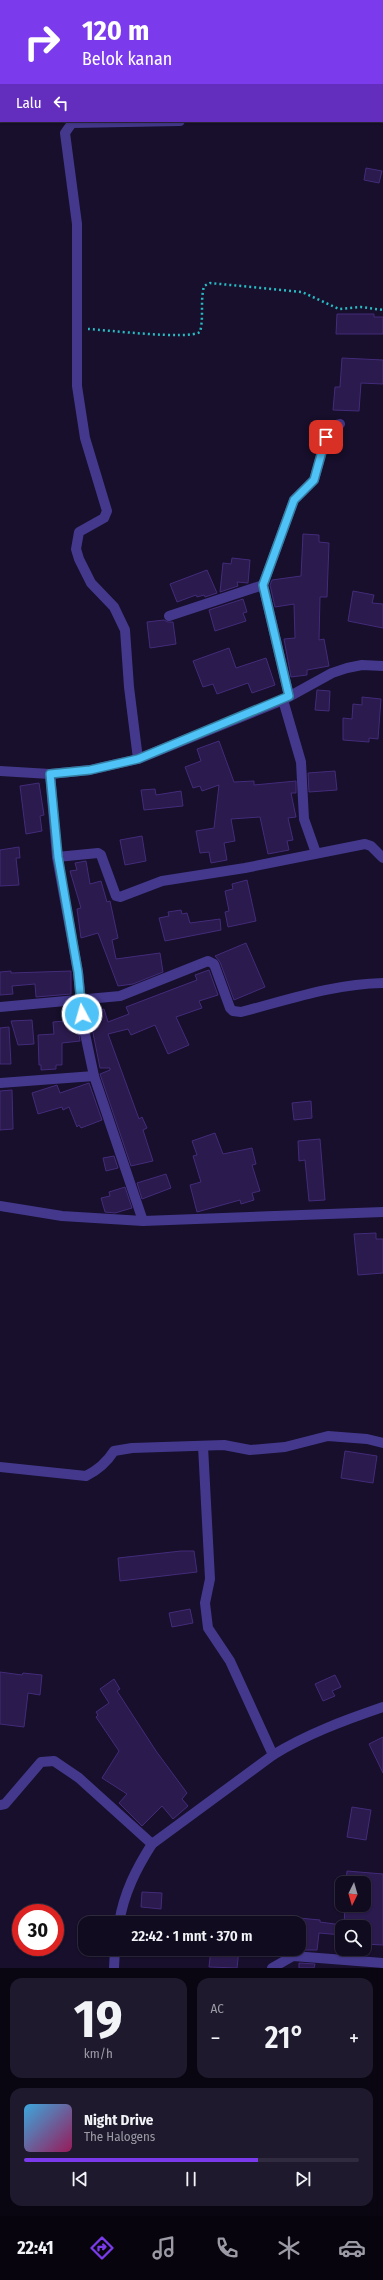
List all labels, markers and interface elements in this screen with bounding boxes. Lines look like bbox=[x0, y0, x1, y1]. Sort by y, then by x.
text: 120 m bbox=[82, 14, 149, 47]
icon: right bbox=[16, 16, 68, 68]
text: Belok kanan bbox=[82, 48, 172, 70]
icon: left bbox=[50, 92, 72, 114]
text: Lalu bbox=[16, 94, 42, 112]
pin bbox=[309, 420, 343, 454]
icon: arrive bbox=[315, 426, 337, 448]
position arrow bbox=[61, 993, 103, 1035]
north arrow bbox=[335, 1876, 371, 1912]
map controls bbox=[335, 1876, 371, 1956]
speed limit sign: 30 bbox=[12, 1904, 64, 1956]
button: search bbox=[335, 1920, 371, 1956]
text: 22:42 · 1 mnt · 370 m bbox=[131, 1927, 253, 1945]
text: 19 bbox=[74, 1988, 123, 2051]
text: AC bbox=[211, 2001, 224, 2016]
text: 21° bbox=[265, 2020, 305, 2056]
text: − bbox=[211, 2025, 220, 2052]
text: + bbox=[349, 2025, 359, 2052]
text: km/h bbox=[84, 2046, 113, 2061]
text: Night Drive bbox=[84, 2111, 153, 2129]
text: The Halogens bbox=[84, 2129, 155, 2144]
icon: previous bbox=[69, 2168, 91, 2190]
icon: pause bbox=[180, 2168, 202, 2190]
icon: next bbox=[292, 2168, 314, 2190]
icon: directions bbox=[88, 2234, 116, 2262]
icon: music bbox=[150, 2234, 178, 2262]
icon: phone bbox=[213, 2234, 241, 2262]
icon: climate bbox=[275, 2234, 303, 2262]
icon: car bbox=[338, 2234, 366, 2262]
text: 22:41 bbox=[17, 2237, 54, 2259]

